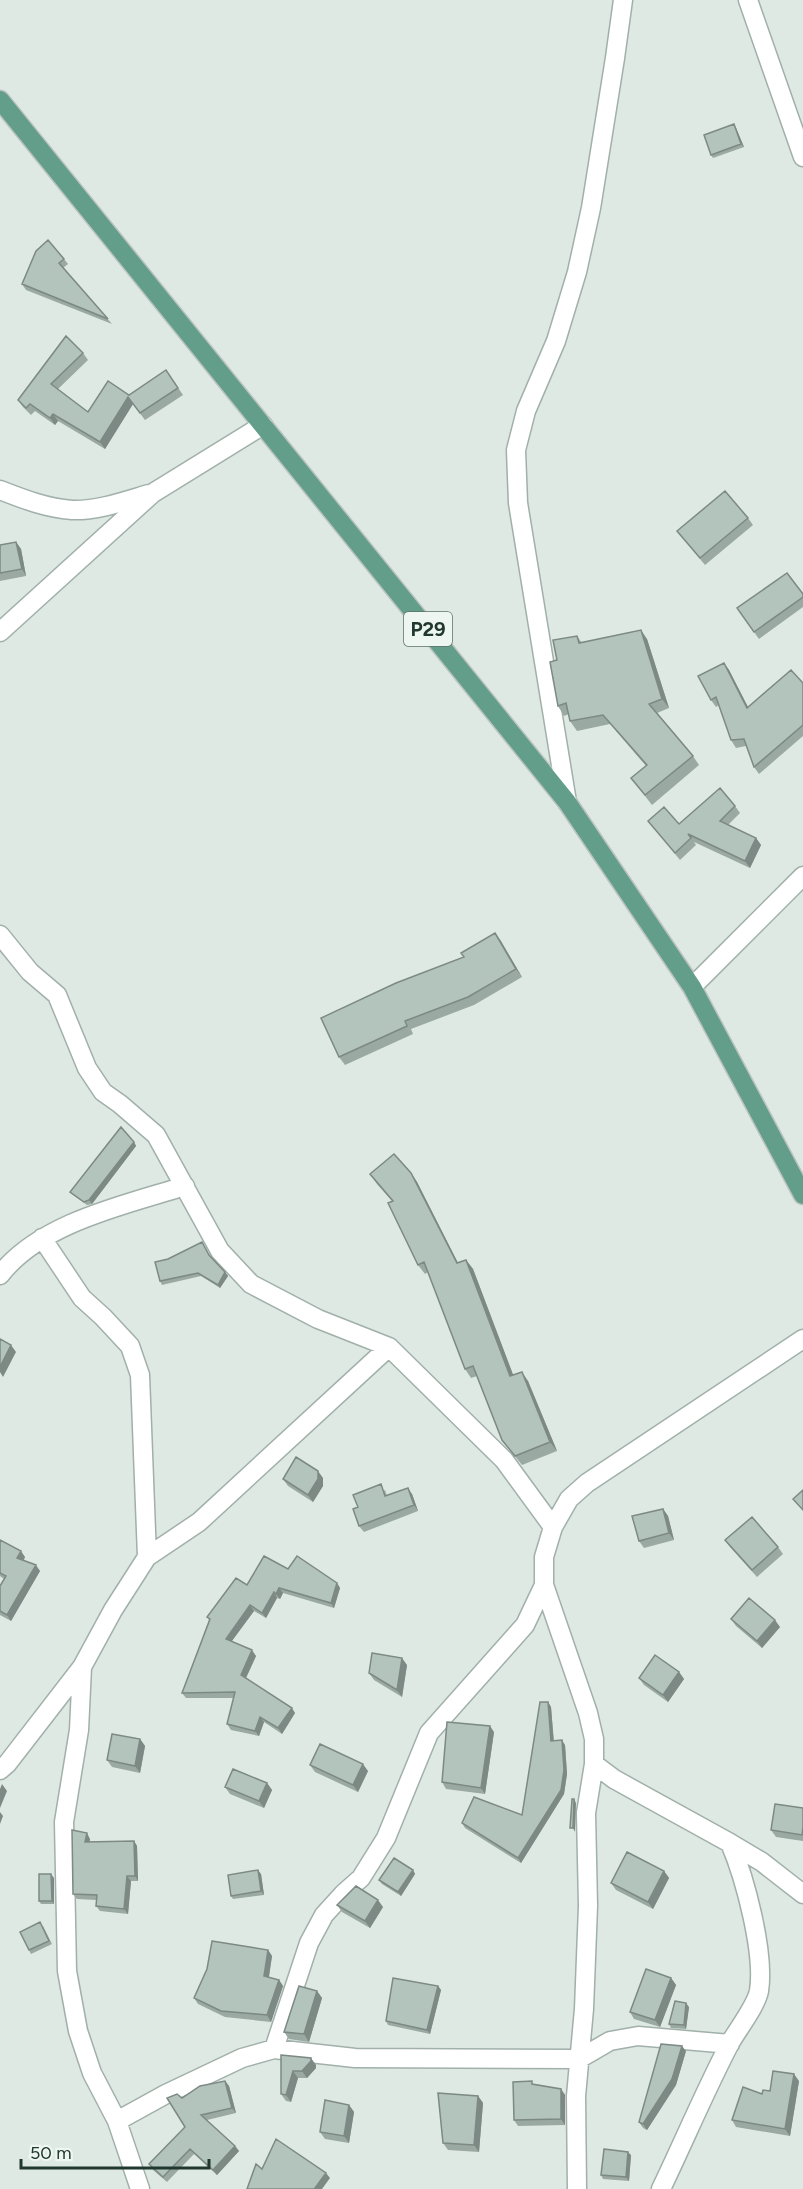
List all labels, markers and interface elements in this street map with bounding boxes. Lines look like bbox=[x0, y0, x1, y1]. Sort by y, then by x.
road number: P29 bbox=[404, 612, 452, 646]
scale bar bbox=[21, 2132, 208, 2170]
text: 50 m bbox=[30, 2142, 72, 2164]

